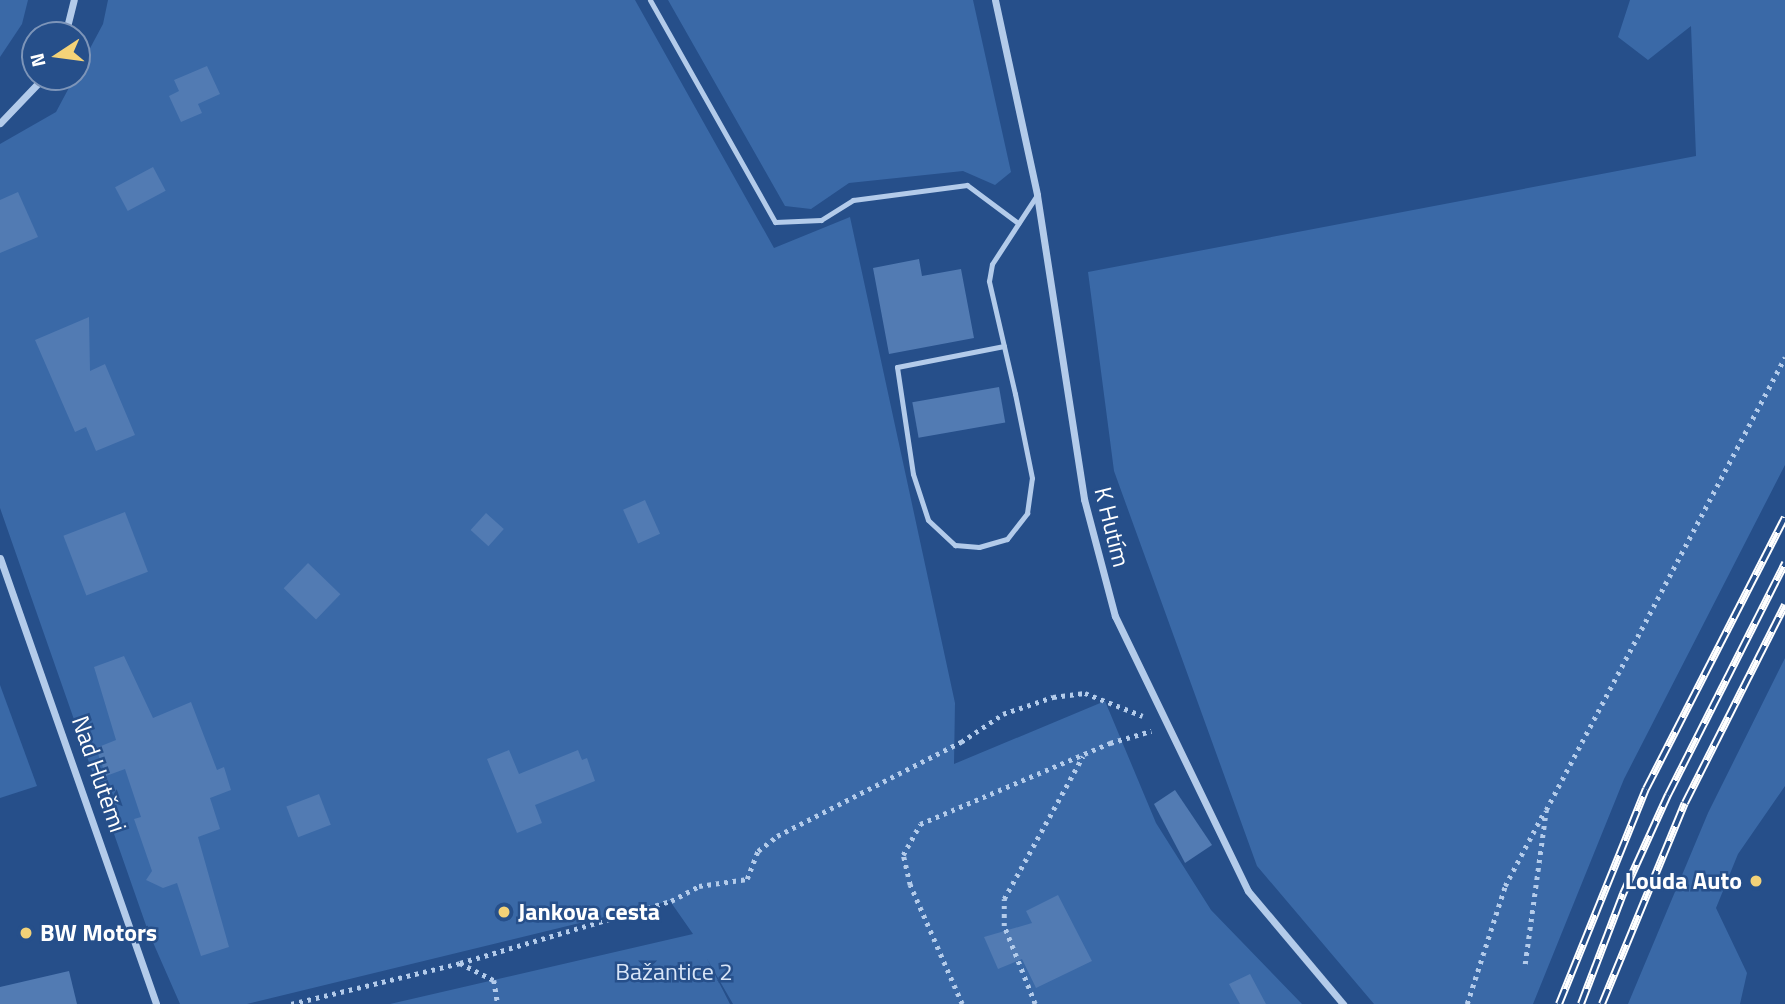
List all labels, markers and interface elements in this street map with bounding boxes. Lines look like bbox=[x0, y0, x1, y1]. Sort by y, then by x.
north arrow bbox=[21, 21, 91, 91]
text: N bbox=[21, 51, 53, 70]
street label: K Hutím bbox=[1088, 484, 1136, 570]
street label: Nad Hutěmi bbox=[66, 712, 132, 836]
place label: Louda Auto bbox=[1625, 867, 1742, 895]
marker: Louda Auto bbox=[1748, 873, 1764, 889]
place label: Jankova cesta bbox=[518, 898, 660, 926]
marker: Jankova cesta bbox=[496, 904, 512, 920]
place label: BW Motors bbox=[40, 919, 157, 947]
marker: BW Motors bbox=[18, 925, 34, 941]
park label: Bažantice 2 bbox=[615, 958, 733, 986]

